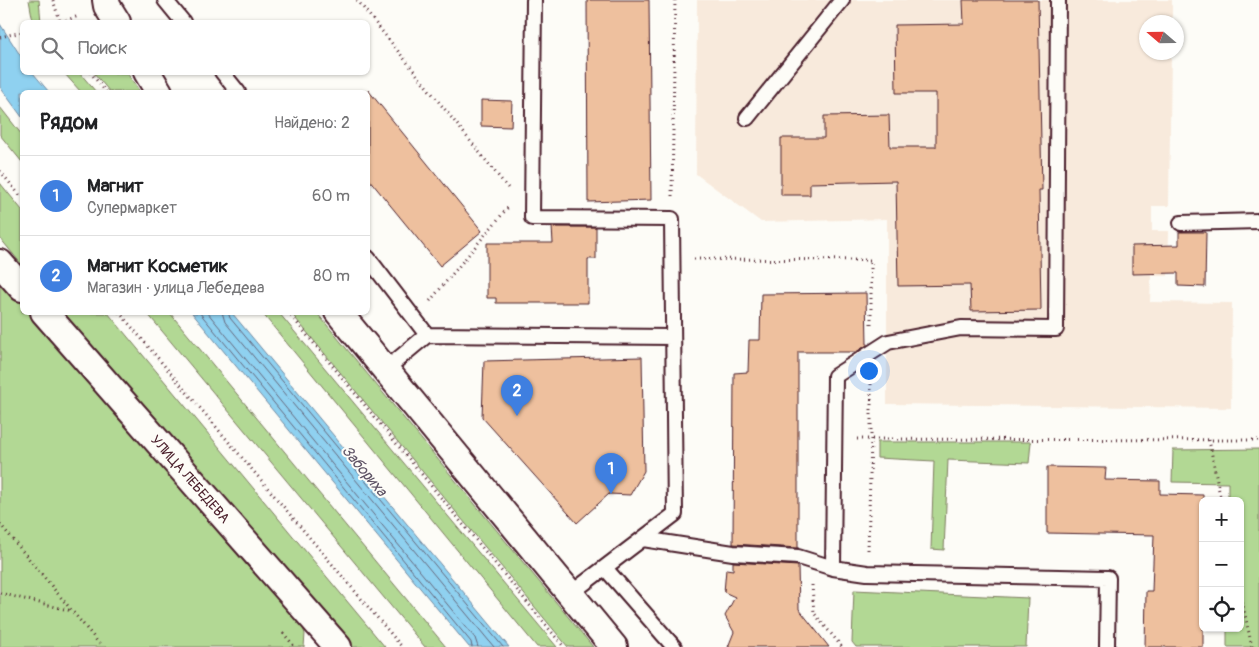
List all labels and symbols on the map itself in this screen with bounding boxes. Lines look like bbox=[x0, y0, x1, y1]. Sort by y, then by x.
north arrow bbox=[1139, 15, 1184, 60]
your location bbox=[856, 358, 882, 384]
pin: 2 bbox=[501, 375, 533, 416]
street label: УЛИЦА ЛЕБЕДЕВА bbox=[147, 431, 234, 526]
water label: Забориха bbox=[337, 442, 391, 501]
pin: 1 bbox=[595, 453, 627, 494]

